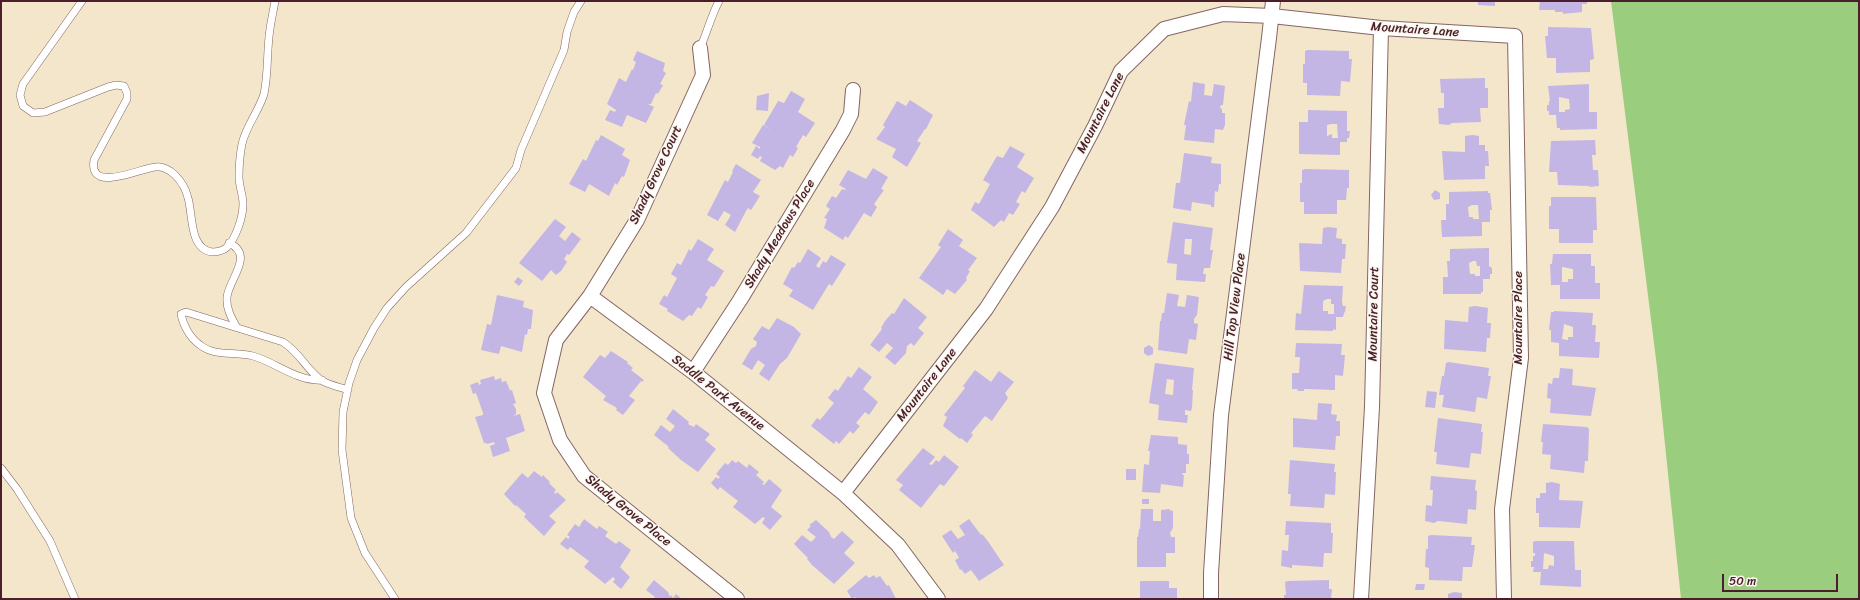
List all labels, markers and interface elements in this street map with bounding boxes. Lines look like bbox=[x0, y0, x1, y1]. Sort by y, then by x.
street label: Mountaire Lane bbox=[1370, 19, 1460, 41]
street label: Mountaire Lane bbox=[1074, 70, 1128, 156]
street label: Shady Grove Court bbox=[626, 123, 686, 227]
street label: Shady Meadows Place bbox=[741, 177, 819, 291]
street label: Hill Top View Place bbox=[1221, 252, 1249, 362]
street label: Mountaire Court bbox=[1365, 266, 1383, 362]
street label: Mountaire Place bbox=[1511, 271, 1527, 365]
street label: Mountaire Lane bbox=[894, 345, 960, 425]
street label: Saddle Park Avenue bbox=[668, 352, 768, 434]
street label: Shady Grove Place bbox=[582, 472, 674, 550]
scale bar bbox=[1724, 566, 1840, 592]
text: 50 m bbox=[1729, 570, 1756, 592]

